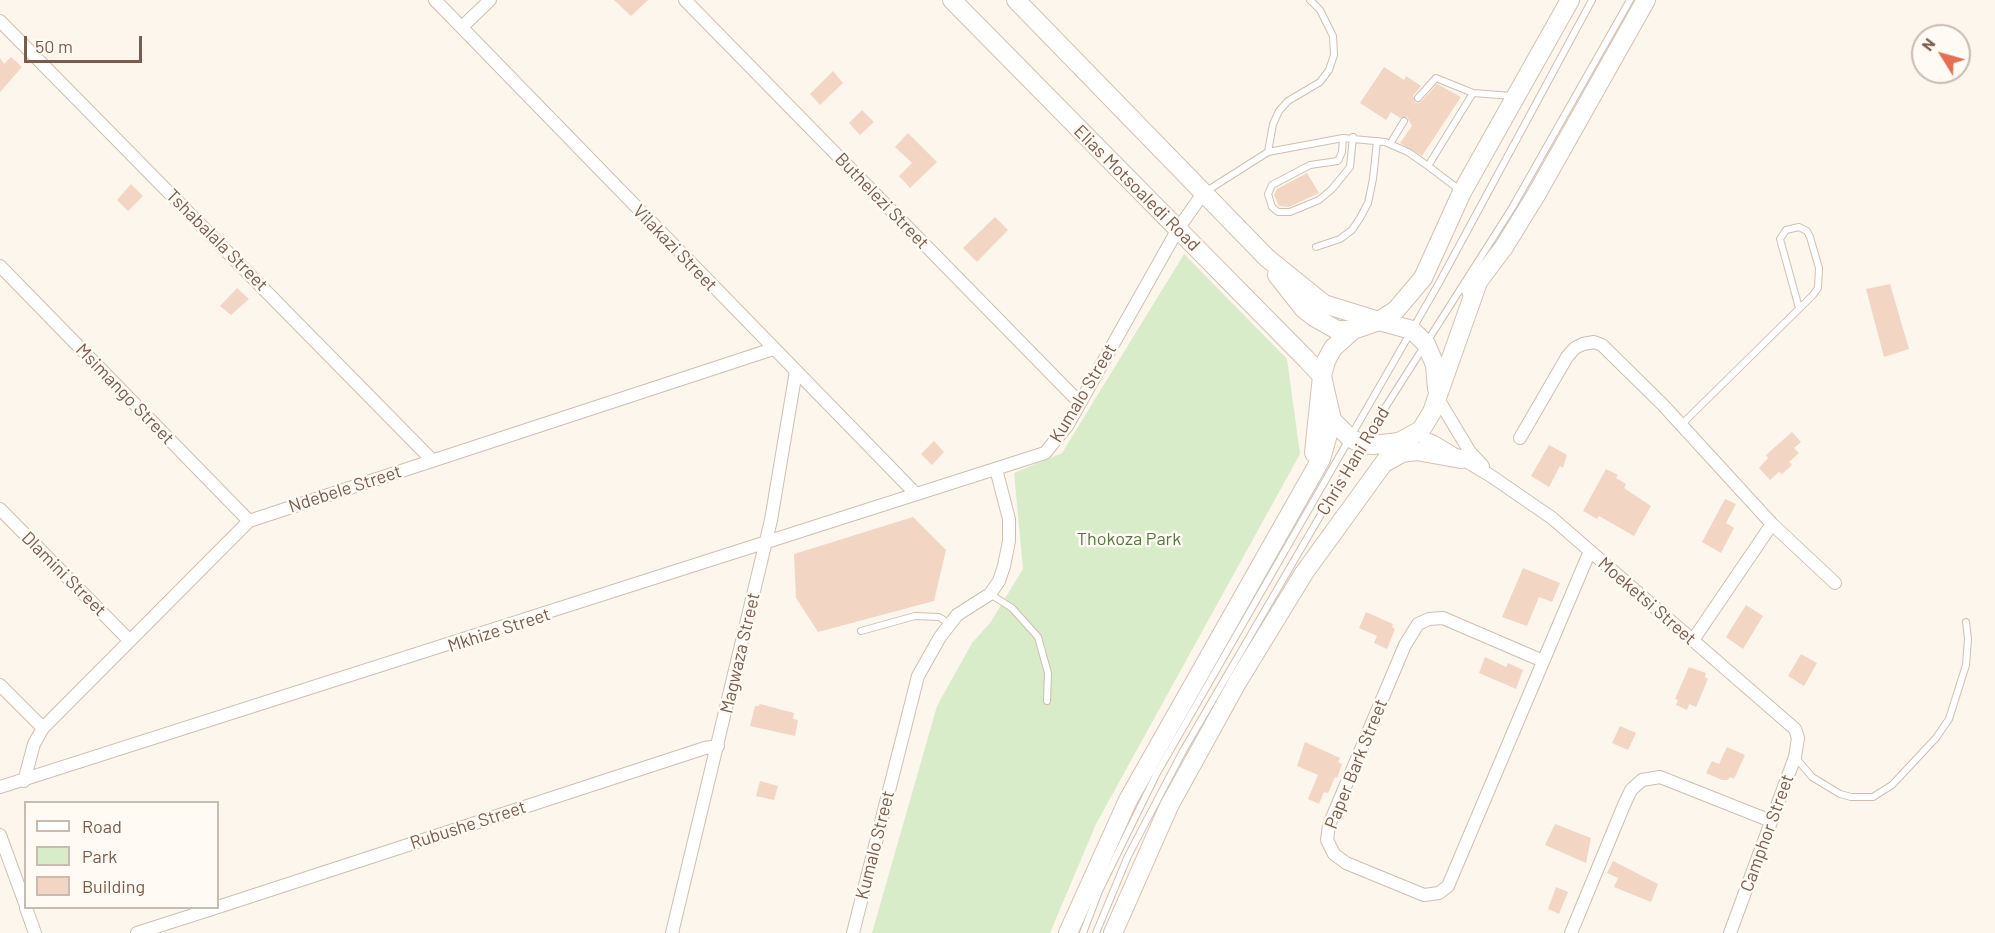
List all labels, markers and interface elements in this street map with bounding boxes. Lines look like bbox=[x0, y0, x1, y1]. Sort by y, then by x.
scale bar bbox=[27, 24, 146, 62]
north arrow bbox=[1911, 24, 1971, 84]
text: N bbox=[1917, 34, 1939, 54]
text: 50 m bbox=[35, 35, 73, 57]
street label: Elias Motsoaledi Road bbox=[1069, 120, 1205, 256]
street label: Buthelezi Street bbox=[831, 148, 933, 254]
street label: Tshabalala Street bbox=[162, 185, 272, 295]
street label: Vilakazi Street bbox=[628, 200, 722, 296]
street label: Msimango Street bbox=[71, 339, 179, 449]
street label: Kumalo Street bbox=[1045, 340, 1121, 446]
street label: Chris Hani Road bbox=[1312, 403, 1394, 519]
street label: Ndebele Street bbox=[286, 461, 404, 517]
street label: Dlamini Street bbox=[17, 527, 111, 621]
park label: Thokoza Park bbox=[1077, 528, 1181, 550]
street label: Moeketsi Street bbox=[1594, 553, 1700, 649]
street label: Magwaza Street bbox=[716, 590, 764, 716]
street label: Mkhize Street bbox=[445, 603, 553, 657]
street label: Paper Bark Street bbox=[1320, 696, 1392, 832]
street label: Camphor Street bbox=[1736, 771, 1798, 895]
street label: Kumalo Street bbox=[851, 788, 899, 902]
street label: Rubushe Street bbox=[407, 796, 529, 854]
legend bbox=[24, 801, 219, 909]
text: Road bbox=[82, 815, 122, 837]
text: Park bbox=[82, 845, 117, 867]
text: Building bbox=[82, 875, 145, 897]

